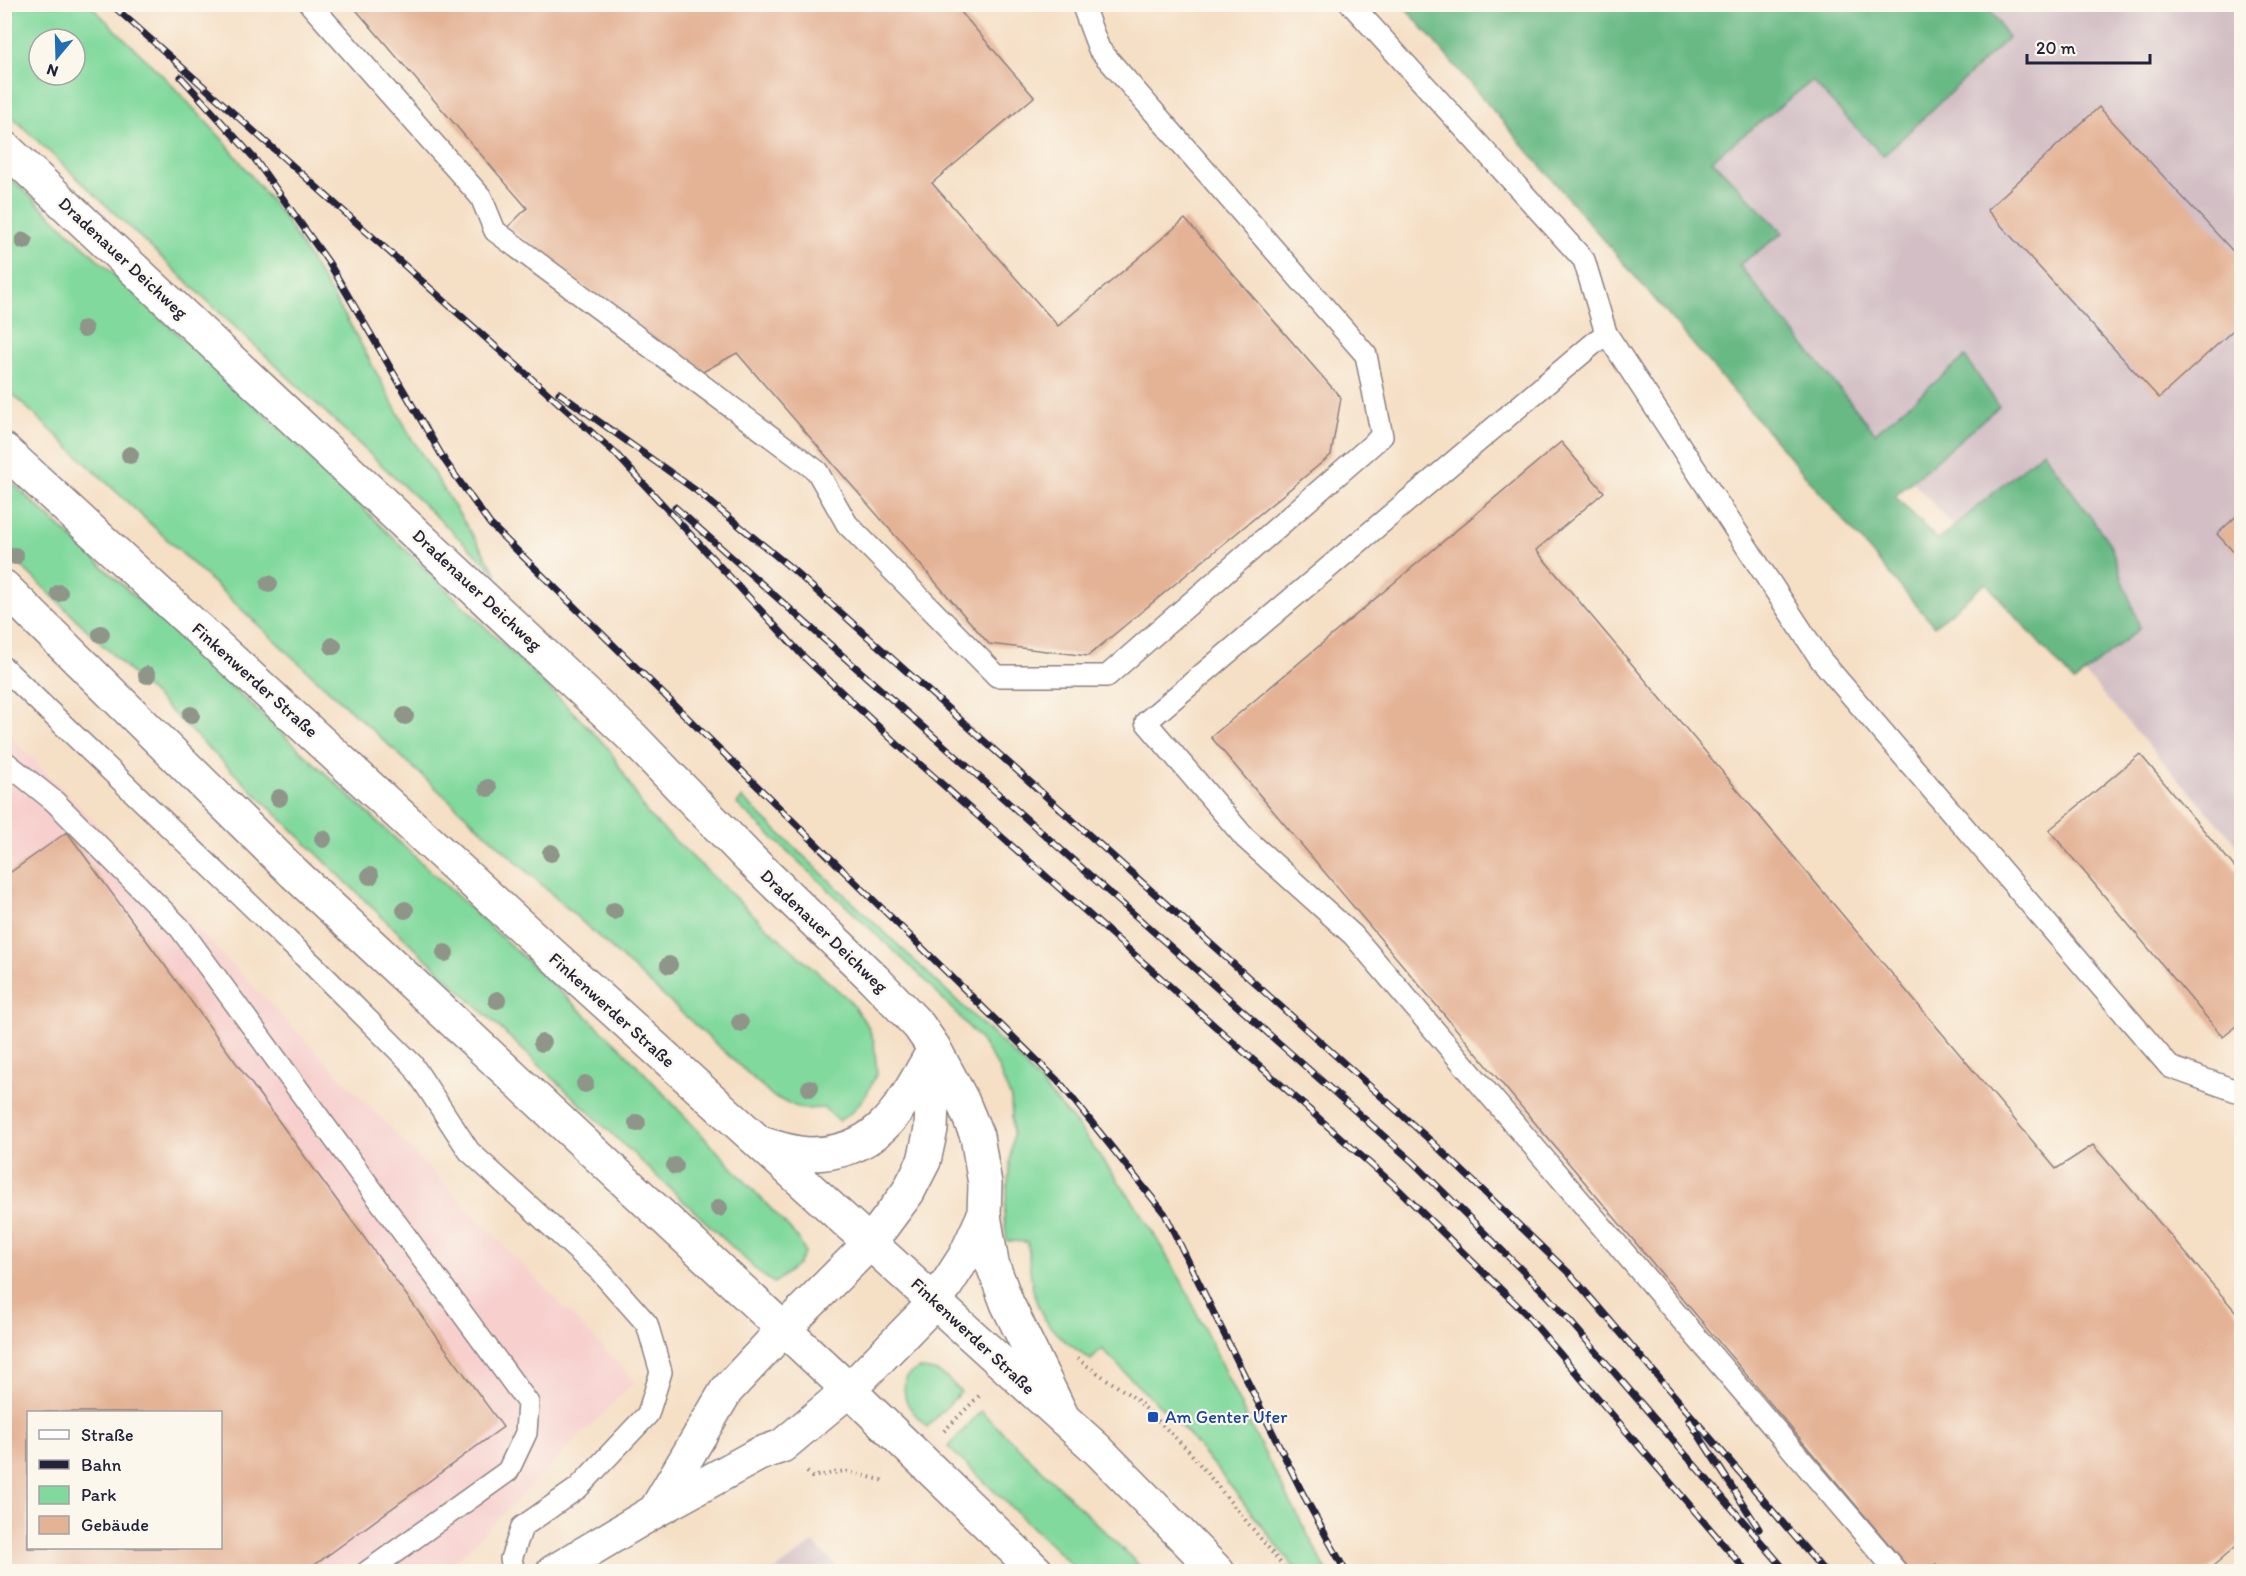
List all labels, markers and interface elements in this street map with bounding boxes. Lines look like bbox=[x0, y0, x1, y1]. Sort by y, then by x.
north arrow bbox=[27, 27, 87, 87]
scale bar bbox=[2027, 27, 2150, 65]
text: 20 m bbox=[2036, 37, 2076, 59]
text: N bbox=[44, 60, 60, 81]
street label: Dradenauer Deichweg bbox=[54, 192, 193, 324]
street label: Dradenauer Deichweg bbox=[408, 524, 547, 656]
street label: Finkenwerder Straße bbox=[188, 618, 322, 742]
street label: Dradenauer Deichweg bbox=[756, 864, 893, 998]
street label: Finkenwerder Straße bbox=[545, 948, 679, 1072]
street label: Finkenwerder Straße bbox=[906, 1273, 1040, 1399]
place label: Am Genter Ufer bbox=[1165, 1406, 1288, 1428]
marker: Am Genter Ufer bbox=[1146, 1410, 1160, 1424]
legend bbox=[27, 1411, 222, 1549]
text: Straße bbox=[81, 1424, 134, 1446]
text: Bahn bbox=[81, 1454, 122, 1476]
text: Park bbox=[81, 1484, 116, 1506]
text: Gebäude bbox=[81, 1514, 149, 1536]

